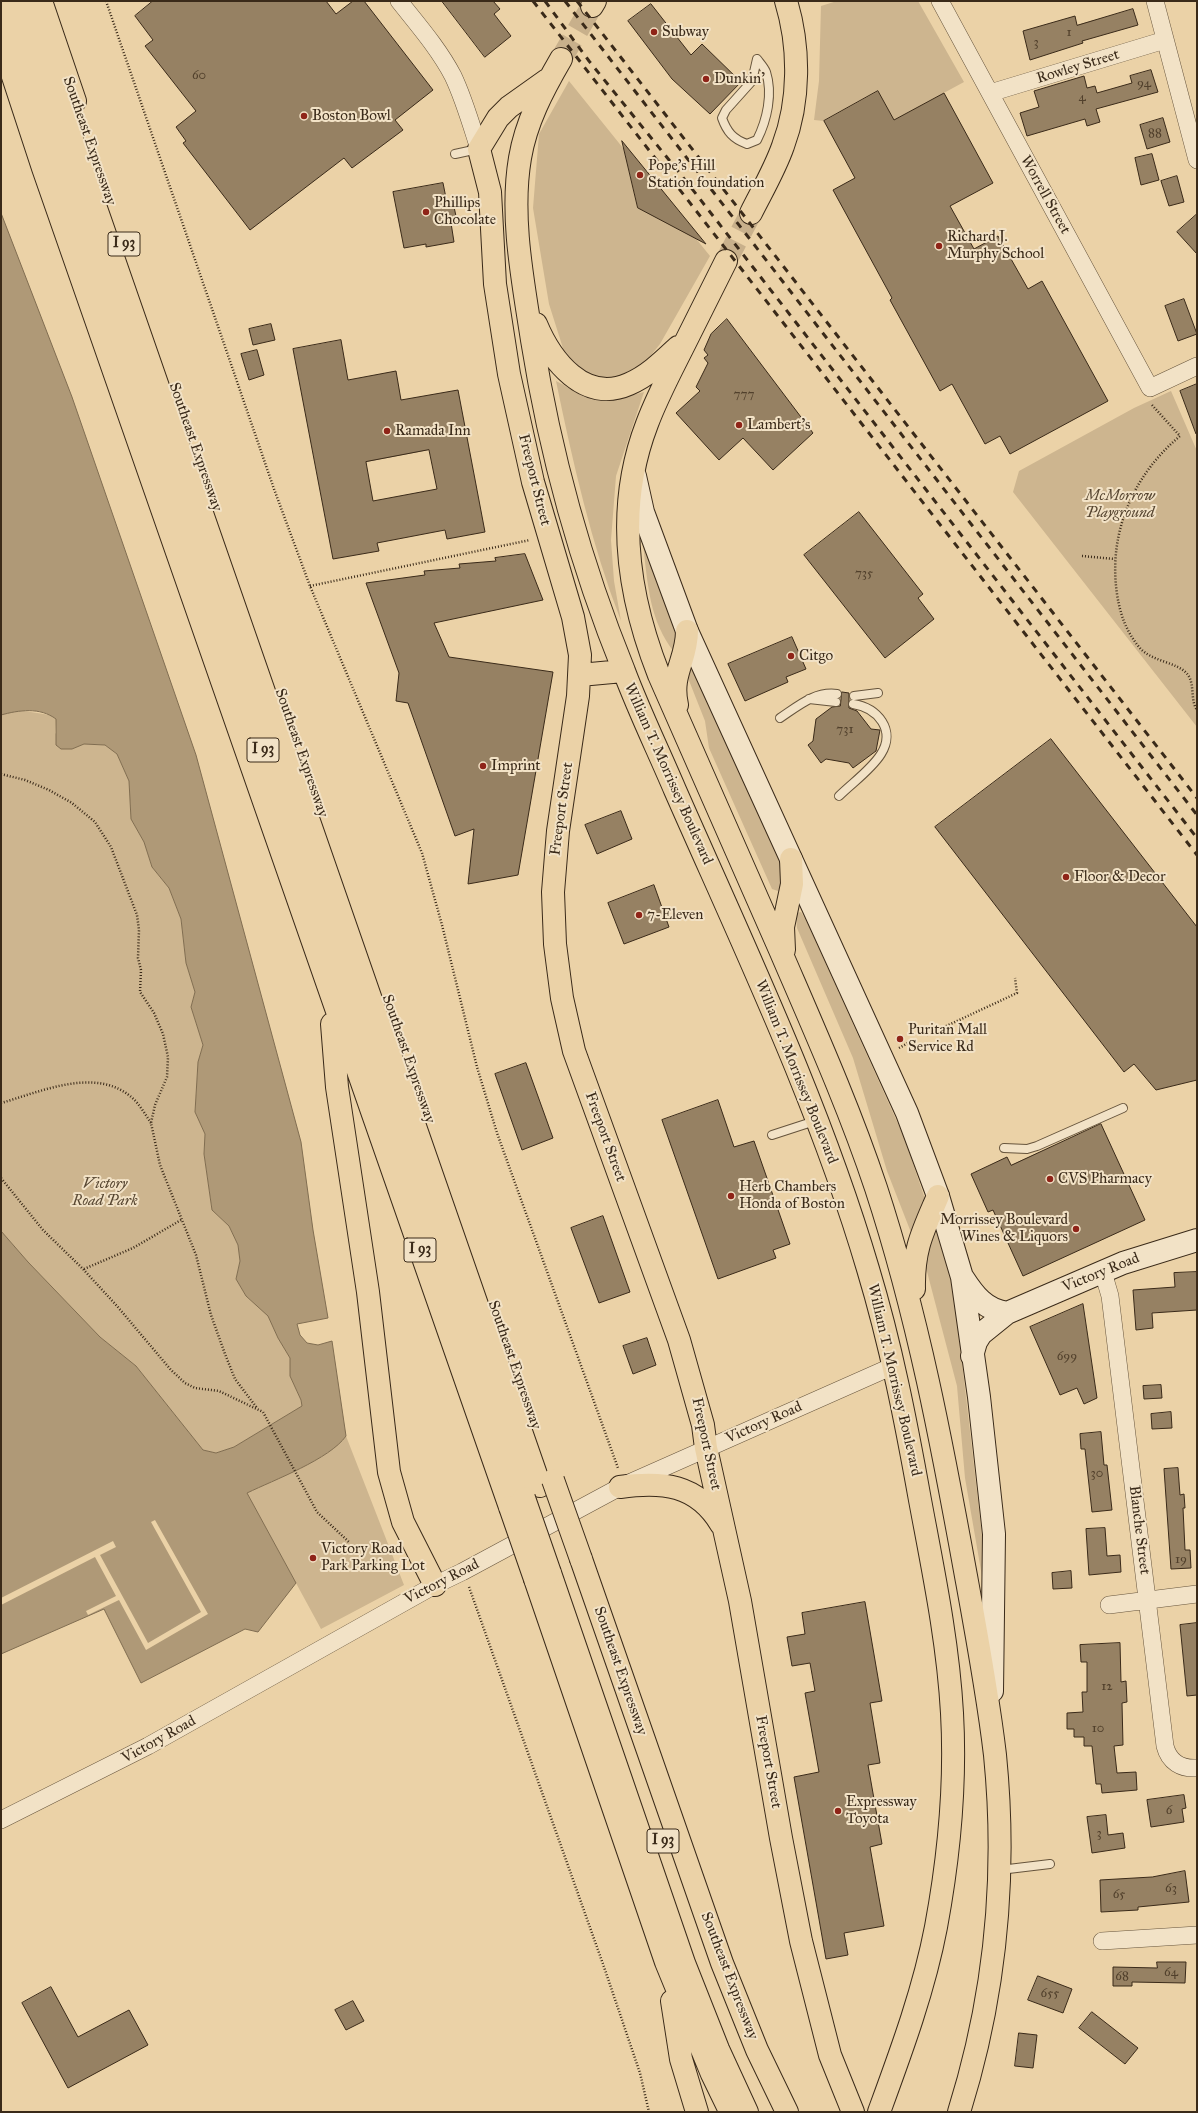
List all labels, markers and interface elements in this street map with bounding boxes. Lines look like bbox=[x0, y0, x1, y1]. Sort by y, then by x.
place label: Subway bbox=[662, 23, 709, 41]
house number: 1 bbox=[1066, 25, 1072, 41]
marker: Subway bbox=[649, 27, 659, 37]
house number: 3 bbox=[1033, 35, 1039, 51]
street label: Rowley Street bbox=[1034, 46, 1122, 88]
house number: 60 bbox=[192, 68, 206, 84]
place label: Dunkin' bbox=[714, 70, 765, 88]
street label: Southeast Expressway bbox=[59, 74, 119, 208]
marker: Dunkin' bbox=[701, 74, 711, 84]
house number: 94 bbox=[1137, 76, 1151, 92]
house number: 4 bbox=[1078, 90, 1086, 106]
place label: Boston Bowl bbox=[312, 107, 391, 125]
marker: Boston Bowl bbox=[299, 111, 309, 121]
house number: 88 bbox=[1148, 126, 1162, 142]
street label: Worrell Street bbox=[1016, 152, 1074, 238]
place label: Pope's Hill Station foundation bbox=[648, 157, 764, 192]
marker: Pope's Hill Station foundation bbox=[635, 170, 645, 180]
place label: Phillips Chocolate bbox=[434, 194, 496, 229]
marker: Phillips Chocolate bbox=[421, 207, 431, 217]
place label: Richard J. Murphy School bbox=[947, 228, 1044, 263]
road number: I 93 bbox=[108, 232, 140, 256]
marker: Richard J. Murphy School bbox=[934, 241, 944, 251]
street label: Southeast Expressway bbox=[165, 380, 225, 514]
house number: 777 bbox=[734, 387, 754, 403]
place label: Lambert's bbox=[747, 416, 811, 434]
marker: Lambert's bbox=[734, 420, 744, 430]
place label: Ramada Inn bbox=[395, 422, 471, 440]
marker: Ramada Inn bbox=[382, 426, 392, 436]
street label: Freeport Street bbox=[514, 432, 554, 528]
park label: McMorrow Playground bbox=[1085, 487, 1155, 522]
house number: 735 bbox=[855, 566, 873, 582]
place label: Citgo bbox=[799, 647, 833, 665]
marker: Citgo bbox=[786, 651, 796, 661]
street label: William T. Morrissey Boulevard bbox=[620, 680, 716, 868]
street label: Southeast Expressway bbox=[271, 686, 331, 820]
house number: 731 bbox=[836, 722, 854, 738]
road number: I 93 bbox=[247, 738, 279, 762]
place label: Imprint bbox=[491, 757, 541, 775]
marker: Imprint bbox=[478, 761, 488, 771]
street label: Freeport Street bbox=[547, 761, 577, 857]
place label: Floor & Decor bbox=[1074, 868, 1166, 886]
marker: Floor & Decor bbox=[1061, 872, 1071, 882]
place label: 7-Eleven bbox=[647, 906, 703, 924]
marker: 7-Eleven bbox=[634, 910, 644, 920]
street label: William T. Morrissey Boulevard bbox=[751, 977, 841, 1167]
street label: Southeast Expressway bbox=[378, 992, 438, 1126]
place label: Puritan Mall Service Rd bbox=[908, 1021, 987, 1056]
marker: Puritan Mall Service Rd bbox=[895, 1034, 905, 1044]
street label: Freeport Street bbox=[580, 1090, 630, 1184]
place label: CVS Pharmacy bbox=[1058, 1170, 1152, 1188]
marker: CVS Pharmacy bbox=[1045, 1174, 1055, 1184]
park label: Victory Road Park bbox=[72, 1175, 138, 1210]
place label: Herb Chambers Honda of Boston bbox=[739, 1178, 845, 1213]
marker: Herb Chambers Honda of Boston bbox=[726, 1191, 736, 1201]
place label: Morrissey Boulevard Wines & Liquors bbox=[940, 1211, 1068, 1246]
marker: Morrissey Boulevard Wines & Liquors bbox=[1071, 1224, 1081, 1234]
road number: I 93 bbox=[404, 1238, 436, 1262]
street label: Victory Road bbox=[1060, 1249, 1142, 1297]
street label: William T. Morrissey Boulevard bbox=[863, 1282, 925, 1478]
street label: Southeast Expressway bbox=[484, 1298, 544, 1432]
house number: 699 bbox=[1057, 1349, 1077, 1365]
street label: Freeport Street bbox=[687, 1396, 725, 1492]
street label: Victory Road bbox=[723, 1398, 805, 1448]
house number: 30 bbox=[1091, 1466, 1103, 1482]
street label: Blanche Street bbox=[1125, 1484, 1153, 1576]
place label: Victory Road Park Parking Lot bbox=[321, 1540, 425, 1575]
house number: 19 bbox=[1175, 1552, 1187, 1568]
marker: Victory Road Park Parking Lot bbox=[308, 1553, 318, 1563]
street label: Victory Road bbox=[402, 1555, 482, 1609]
street label: Southeast Expressway bbox=[590, 1604, 650, 1738]
house number: 12 bbox=[1101, 1679, 1113, 1695]
street label: Victory Road bbox=[119, 1712, 199, 1768]
street label: Freeport Street bbox=[751, 1714, 785, 1810]
house number: 10 bbox=[1092, 1721, 1104, 1737]
place label: Expressway Toyota bbox=[846, 1793, 917, 1828]
house number: 6 bbox=[1166, 1803, 1172, 1819]
marker: Expressway Toyota bbox=[833, 1806, 843, 1816]
house number: 3 bbox=[1096, 1826, 1102, 1842]
road number: I 93 bbox=[647, 1829, 679, 1853]
house number: 63 bbox=[1165, 1881, 1177, 1897]
house number: 65 bbox=[1113, 1887, 1125, 1903]
street label: Southeast Expressway bbox=[696, 1910, 762, 2042]
house number: 64 bbox=[1164, 1965, 1178, 1981]
house number: 68 bbox=[1115, 1969, 1129, 1985]
house number: 655 bbox=[1041, 1986, 1059, 2002]

